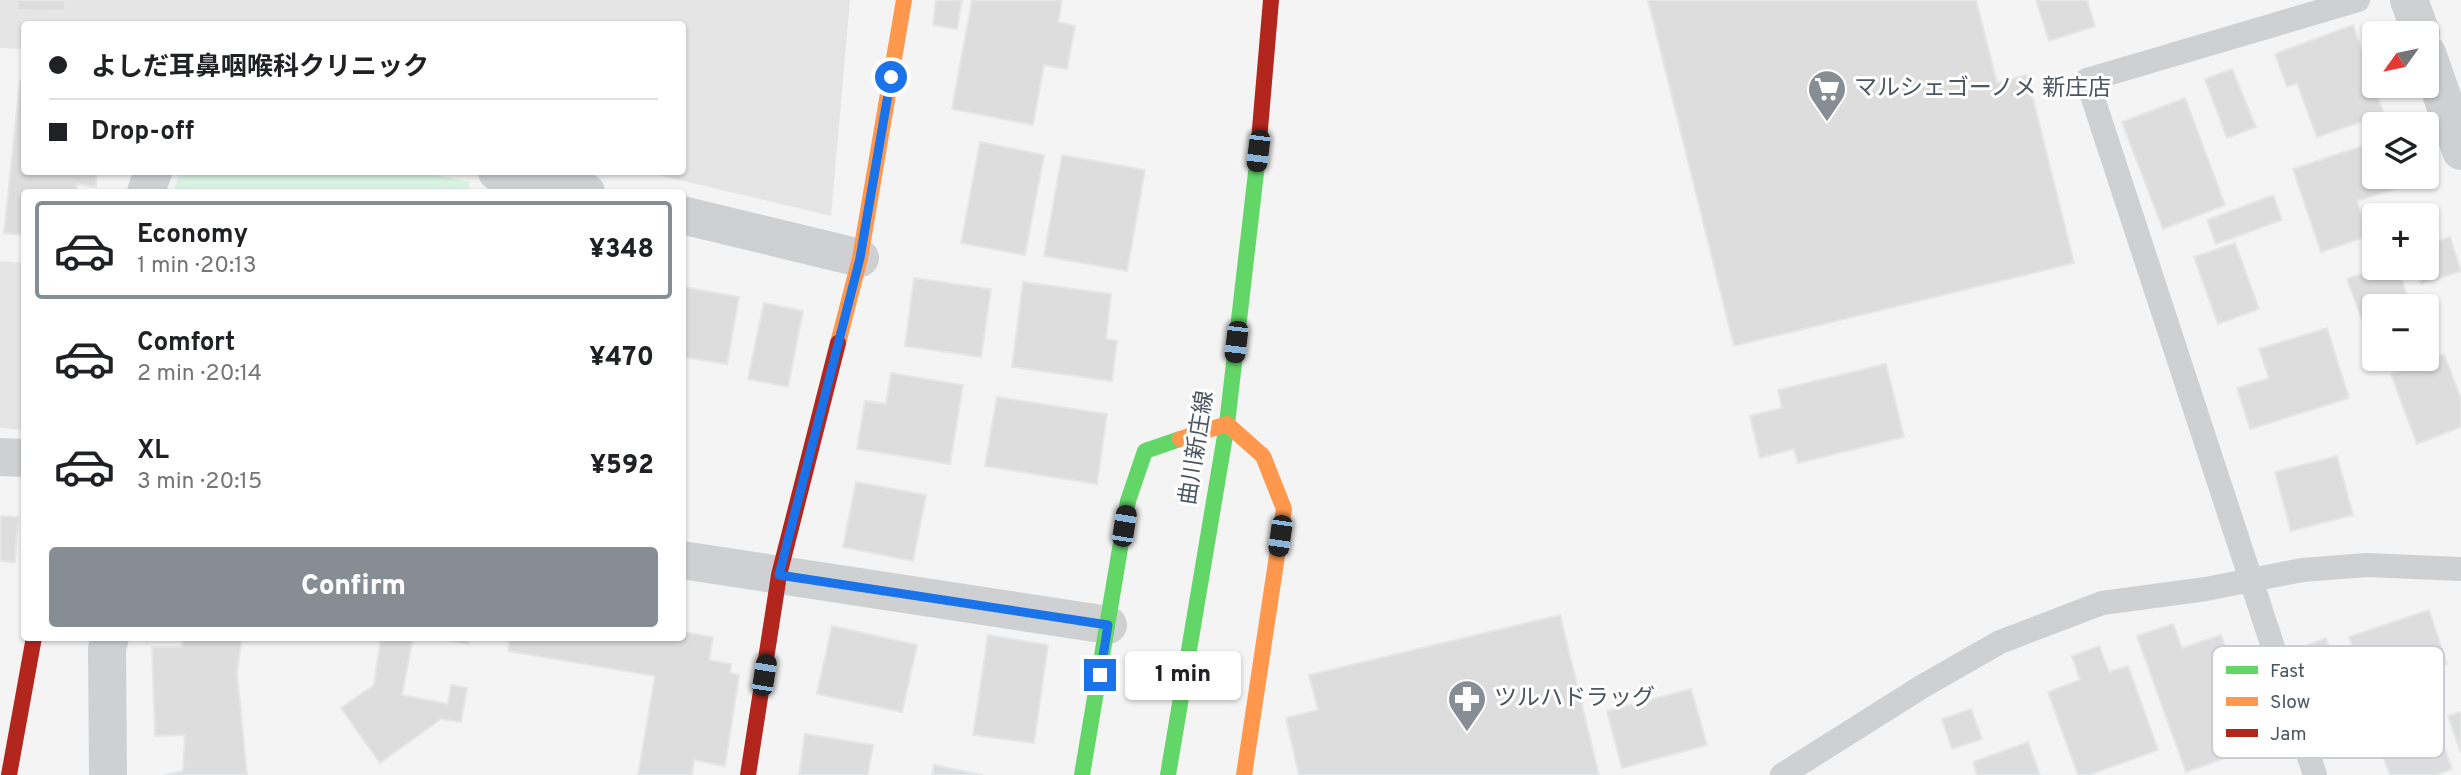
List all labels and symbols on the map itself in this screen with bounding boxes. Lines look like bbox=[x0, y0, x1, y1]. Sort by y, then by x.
north arrow bbox=[2362, 21, 2440, 98]
route start bbox=[875, 61, 907, 93]
supermarket icon: マルシェゴーノメ 新庄店 bbox=[1806, 68, 1848, 123]
place label: マルシェゴーノメ 新庄店 bbox=[1854, 75, 2111, 104]
car bbox=[1246, 129, 1271, 173]
car bbox=[1224, 320, 1249, 364]
street label: 曲川新庄線 bbox=[1175, 389, 1221, 507]
car bbox=[1111, 504, 1138, 548]
car bbox=[1267, 514, 1294, 558]
legend bbox=[2212, 646, 2444, 758]
callout: 1 min bbox=[1124, 650, 1240, 700]
car bbox=[751, 653, 778, 697]
route end bbox=[1084, 659, 1116, 691]
text: Fast bbox=[2270, 660, 2305, 684]
pharmacy icon: ツルハドラッグ bbox=[1446, 678, 1488, 733]
place label: ツルハドラッグ bbox=[1494, 685, 1655, 714]
text: Slow bbox=[2270, 691, 2310, 715]
text: Jam bbox=[2270, 723, 2307, 747]

